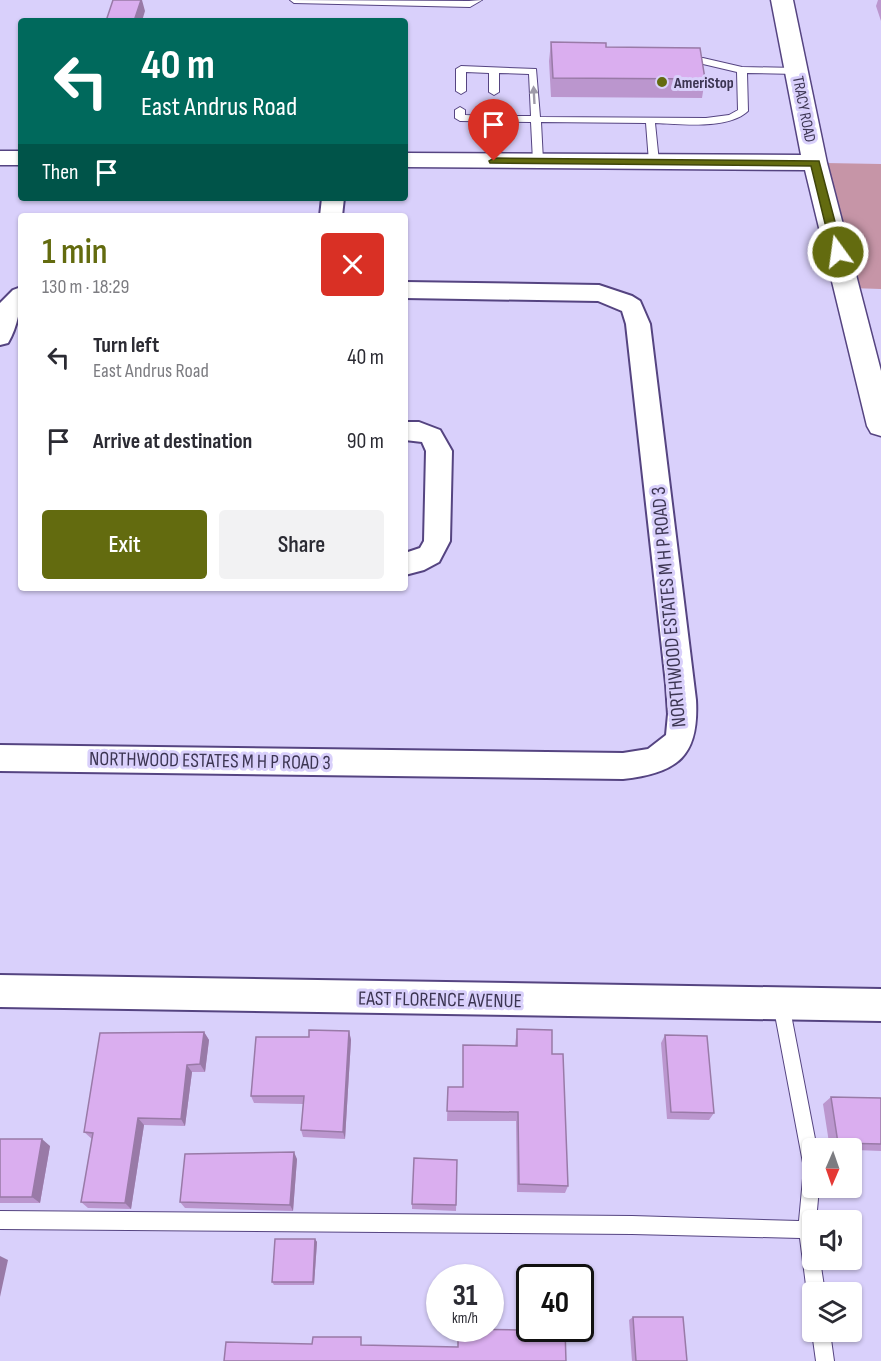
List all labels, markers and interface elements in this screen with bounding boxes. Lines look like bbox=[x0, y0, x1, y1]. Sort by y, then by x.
text: 40 m bbox=[141, 40, 215, 91]
icon: left bbox=[42, 42, 120, 120]
place label: AmeriStop bbox=[673, 74, 734, 93]
marker: AmeriStop bbox=[655, 75, 669, 89]
street label: TRACY ROAD bbox=[788, 75, 819, 144]
one-way arrow bbox=[530, 86, 539, 105]
text: East Andrus Road bbox=[141, 91, 297, 123]
pin bbox=[468, 99, 519, 161]
icon: arrive bbox=[477, 108, 510, 141]
icon: arrive bbox=[90, 156, 123, 189]
text: Then bbox=[42, 159, 78, 186]
position arrow bbox=[806, 220, 870, 284]
text: 1 min bbox=[42, 231, 107, 274]
button: close bbox=[321, 233, 384, 296]
text: 130 m · 18:29 bbox=[42, 275, 129, 299]
text: Turn left bbox=[93, 332, 159, 359]
icon: left bbox=[42, 341, 75, 374]
text: 40 m bbox=[347, 344, 384, 371]
text: East Andrus Road bbox=[93, 359, 209, 383]
icon: arrive bbox=[42, 425, 75, 458]
text: Arrive at destination bbox=[93, 428, 252, 455]
text: 90 m bbox=[347, 428, 384, 455]
street label: NORTHWOOD ESTATES M H P ROAD 3 bbox=[647, 486, 691, 728]
button: Exit bbox=[42, 510, 207, 579]
button: Share bbox=[219, 510, 384, 579]
street label: NORTHWOOD ESTATES M H P ROAD 3 bbox=[89, 747, 331, 775]
street label: EAST FLORENCE AVENUE bbox=[358, 987, 522, 1013]
north arrow bbox=[802, 1138, 862, 1198]
map controls bbox=[802, 1138, 862, 1342]
button: sound bbox=[802, 1210, 862, 1270]
speed limit sign: 40 bbox=[516, 1264, 594, 1342]
text: 31 bbox=[452, 1278, 478, 1314]
button: layers bbox=[802, 1282, 862, 1342]
text: km/h bbox=[452, 1309, 478, 1328]

